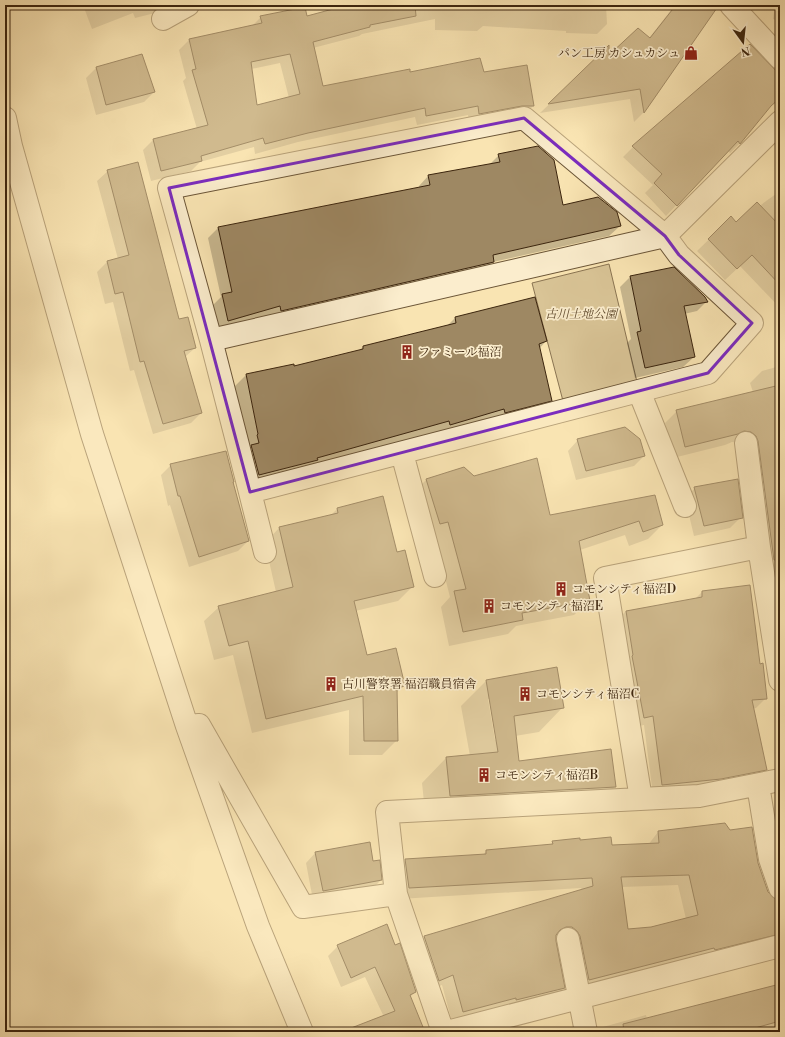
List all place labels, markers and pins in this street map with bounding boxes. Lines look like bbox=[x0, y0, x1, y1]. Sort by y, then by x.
shop icon: パン工房 カシュカシュ bbox=[683, 45, 699, 61]
place label: パン工房 カシュカシュ bbox=[558, 46, 680, 61]
building icon: ファミール福沼 bbox=[399, 344, 415, 360]
place label: ファミール福沼 bbox=[418, 345, 502, 360]
building icon: コモンシティ福沼D bbox=[553, 581, 569, 597]
place label: コモンシティ福沼D bbox=[572, 582, 676, 597]
building icon: コモンシティ福沼E bbox=[481, 598, 497, 614]
place label: コモンシティ福沼E bbox=[500, 599, 603, 614]
building icon: 古川警察署 福沼職員宿舎 bbox=[323, 676, 339, 692]
place label: 古川警察署 福沼職員宿舎 bbox=[342, 677, 476, 692]
building icon: コモンシティ福沼C bbox=[517, 686, 533, 702]
place label: コモンシティ福沼C bbox=[536, 687, 639, 702]
building icon: コモンシティ福沼B bbox=[476, 767, 492, 783]
place label: コモンシティ福沼B bbox=[495, 768, 598, 783]

